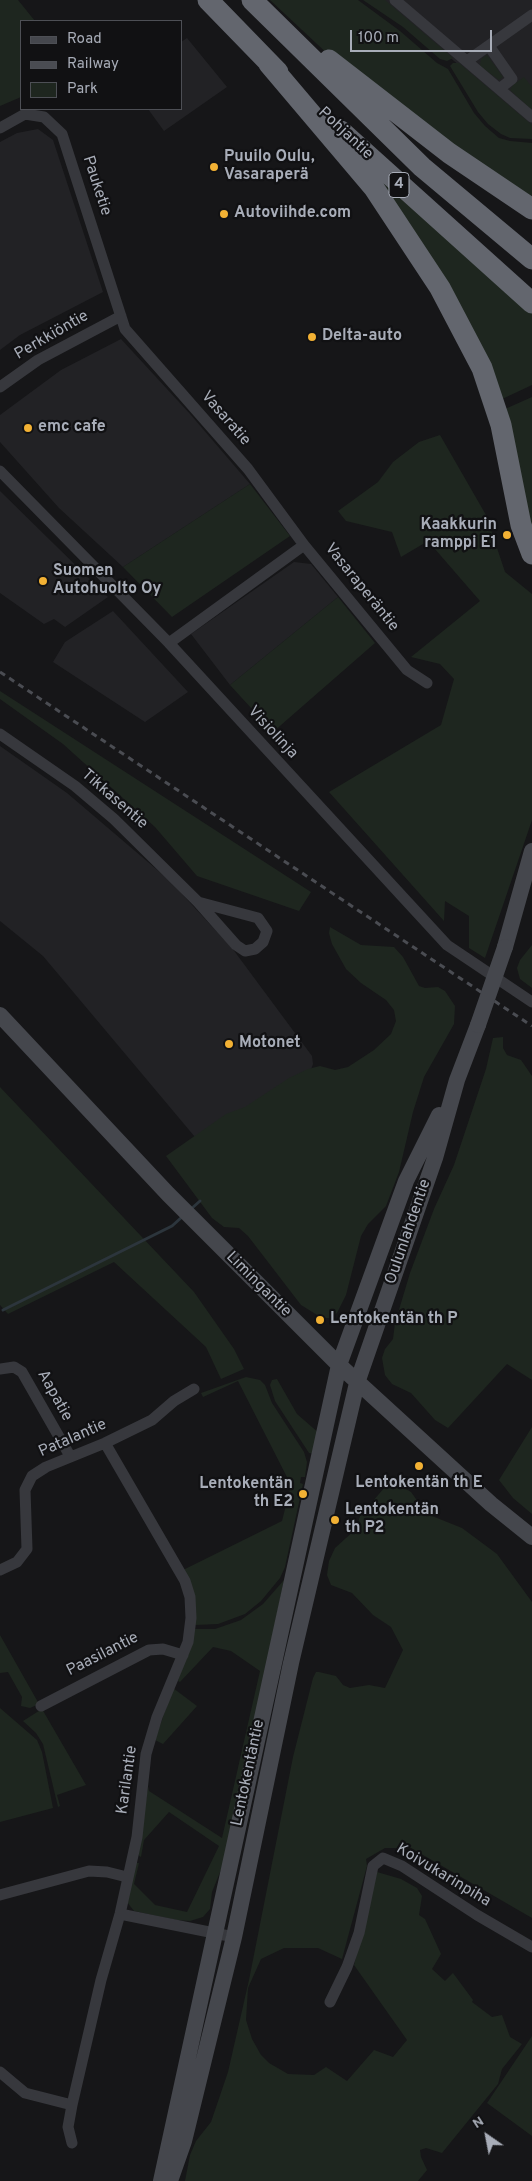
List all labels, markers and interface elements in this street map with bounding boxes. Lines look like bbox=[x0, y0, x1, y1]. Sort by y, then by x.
legend bbox=[20, 20, 182, 110]
scale bar bbox=[352, 20, 494, 52]
text: 100 m bbox=[358, 29, 399, 48]
text: Road bbox=[67, 30, 102, 49]
text: Railway bbox=[67, 55, 119, 74]
text: Park bbox=[67, 80, 98, 99]
street label: Pohjantie bbox=[313, 104, 377, 164]
place label: Puuilo Oulu, Vasaraperä bbox=[224, 148, 315, 186]
street label: Pauketie bbox=[77, 154, 115, 218]
marker: Puuilo Oulu, Vasaraperä bbox=[208, 161, 220, 173]
road number: 4 bbox=[389, 172, 409, 198]
place label: Autoviihde.com bbox=[234, 204, 351, 224]
marker: Autoviihde.com bbox=[218, 208, 230, 220]
street label: Perkkiöntie bbox=[12, 307, 92, 365]
place label: Delta-auto bbox=[322, 327, 402, 347]
marker: Delta-auto bbox=[306, 331, 318, 343]
street label: Vasaratie bbox=[196, 388, 254, 450]
place label: emc cafe bbox=[38, 418, 106, 438]
marker: emc cafe bbox=[22, 422, 34, 434]
place label: Kaakkurin ramppi E1 bbox=[421, 516, 497, 554]
marker: Kaakkurin ramppi E1 bbox=[501, 529, 513, 541]
street label: Vasaraperäntie bbox=[320, 540, 402, 636]
place label: Suomen Autohuolto Oy bbox=[53, 562, 161, 600]
marker: Suomen Autohuolto Oy bbox=[37, 575, 49, 587]
street label: Visiolinja bbox=[243, 703, 301, 763]
street label: Tikkasentie bbox=[77, 766, 151, 834]
place label: Motonet bbox=[239, 1034, 301, 1054]
marker: Motonet bbox=[223, 1038, 235, 1050]
street label: Oulunlahdentie bbox=[382, 1177, 436, 1287]
street label: Limingantie bbox=[221, 1248, 295, 1322]
place label: Lentokentän th P bbox=[330, 1310, 458, 1330]
marker: Lentokentän th P bbox=[314, 1314, 326, 1326]
street label: Aapatie bbox=[32, 1367, 76, 1425]
street label: Patalantie bbox=[36, 1416, 110, 1462]
marker: Lentokentän th E bbox=[413, 1460, 425, 1472]
place label: Lentokentän th E bbox=[355, 1474, 483, 1494]
place label: Lentokentän th E2 bbox=[199, 1475, 293, 1513]
marker: Lentokentän th E2 bbox=[297, 1488, 309, 1500]
place label: Lentokentän th P2 bbox=[345, 1501, 439, 1539]
marker: Lentokentän th P2 bbox=[329, 1514, 341, 1526]
street label: Paasilantie bbox=[64, 1629, 142, 1681]
street label: Lentokentäntie bbox=[228, 1718, 270, 1828]
street label: Karilantie bbox=[114, 1744, 142, 1816]
street label: Koivukarinpiha bbox=[392, 1840, 494, 1912]
north arrow bbox=[462, 2111, 512, 2161]
text: N bbox=[470, 2113, 487, 2133]

